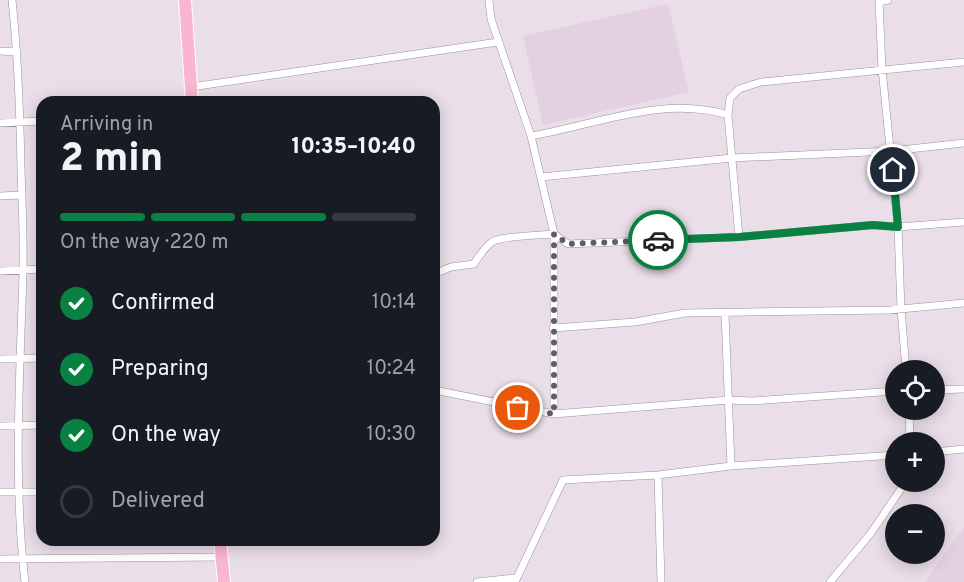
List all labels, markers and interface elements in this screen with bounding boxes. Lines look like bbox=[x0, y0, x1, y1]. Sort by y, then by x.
text: Arriving in bbox=[60, 112, 153, 138]
text: 10:35–10:40 bbox=[291, 134, 416, 161]
text: 2 min bbox=[60, 136, 163, 185]
pin bbox=[867, 144, 918, 195]
icon: home bbox=[876, 153, 909, 186]
courier bbox=[628, 210, 688, 270]
icon: car bbox=[642, 224, 675, 257]
text: On the way · 220 m bbox=[60, 230, 228, 256]
icon: check bbox=[60, 287, 93, 320]
text: Confirmed bbox=[111, 290, 215, 317]
text: 10:14 bbox=[372, 290, 416, 316]
icon: check bbox=[60, 353, 93, 386]
text: Preparing bbox=[111, 356, 209, 383]
text: 10:24 bbox=[367, 356, 416, 382]
map controls bbox=[885, 360, 945, 564]
button: locate bbox=[885, 360, 945, 420]
pin bbox=[492, 382, 543, 433]
icon: bag bbox=[501, 391, 534, 424]
icon: check bbox=[60, 419, 93, 452]
text: On the way bbox=[111, 422, 221, 449]
text: 10:30 bbox=[367, 422, 416, 448]
button: + bbox=[885, 432, 945, 492]
text: Delivered bbox=[111, 488, 205, 515]
button: − bbox=[885, 504, 945, 564]

